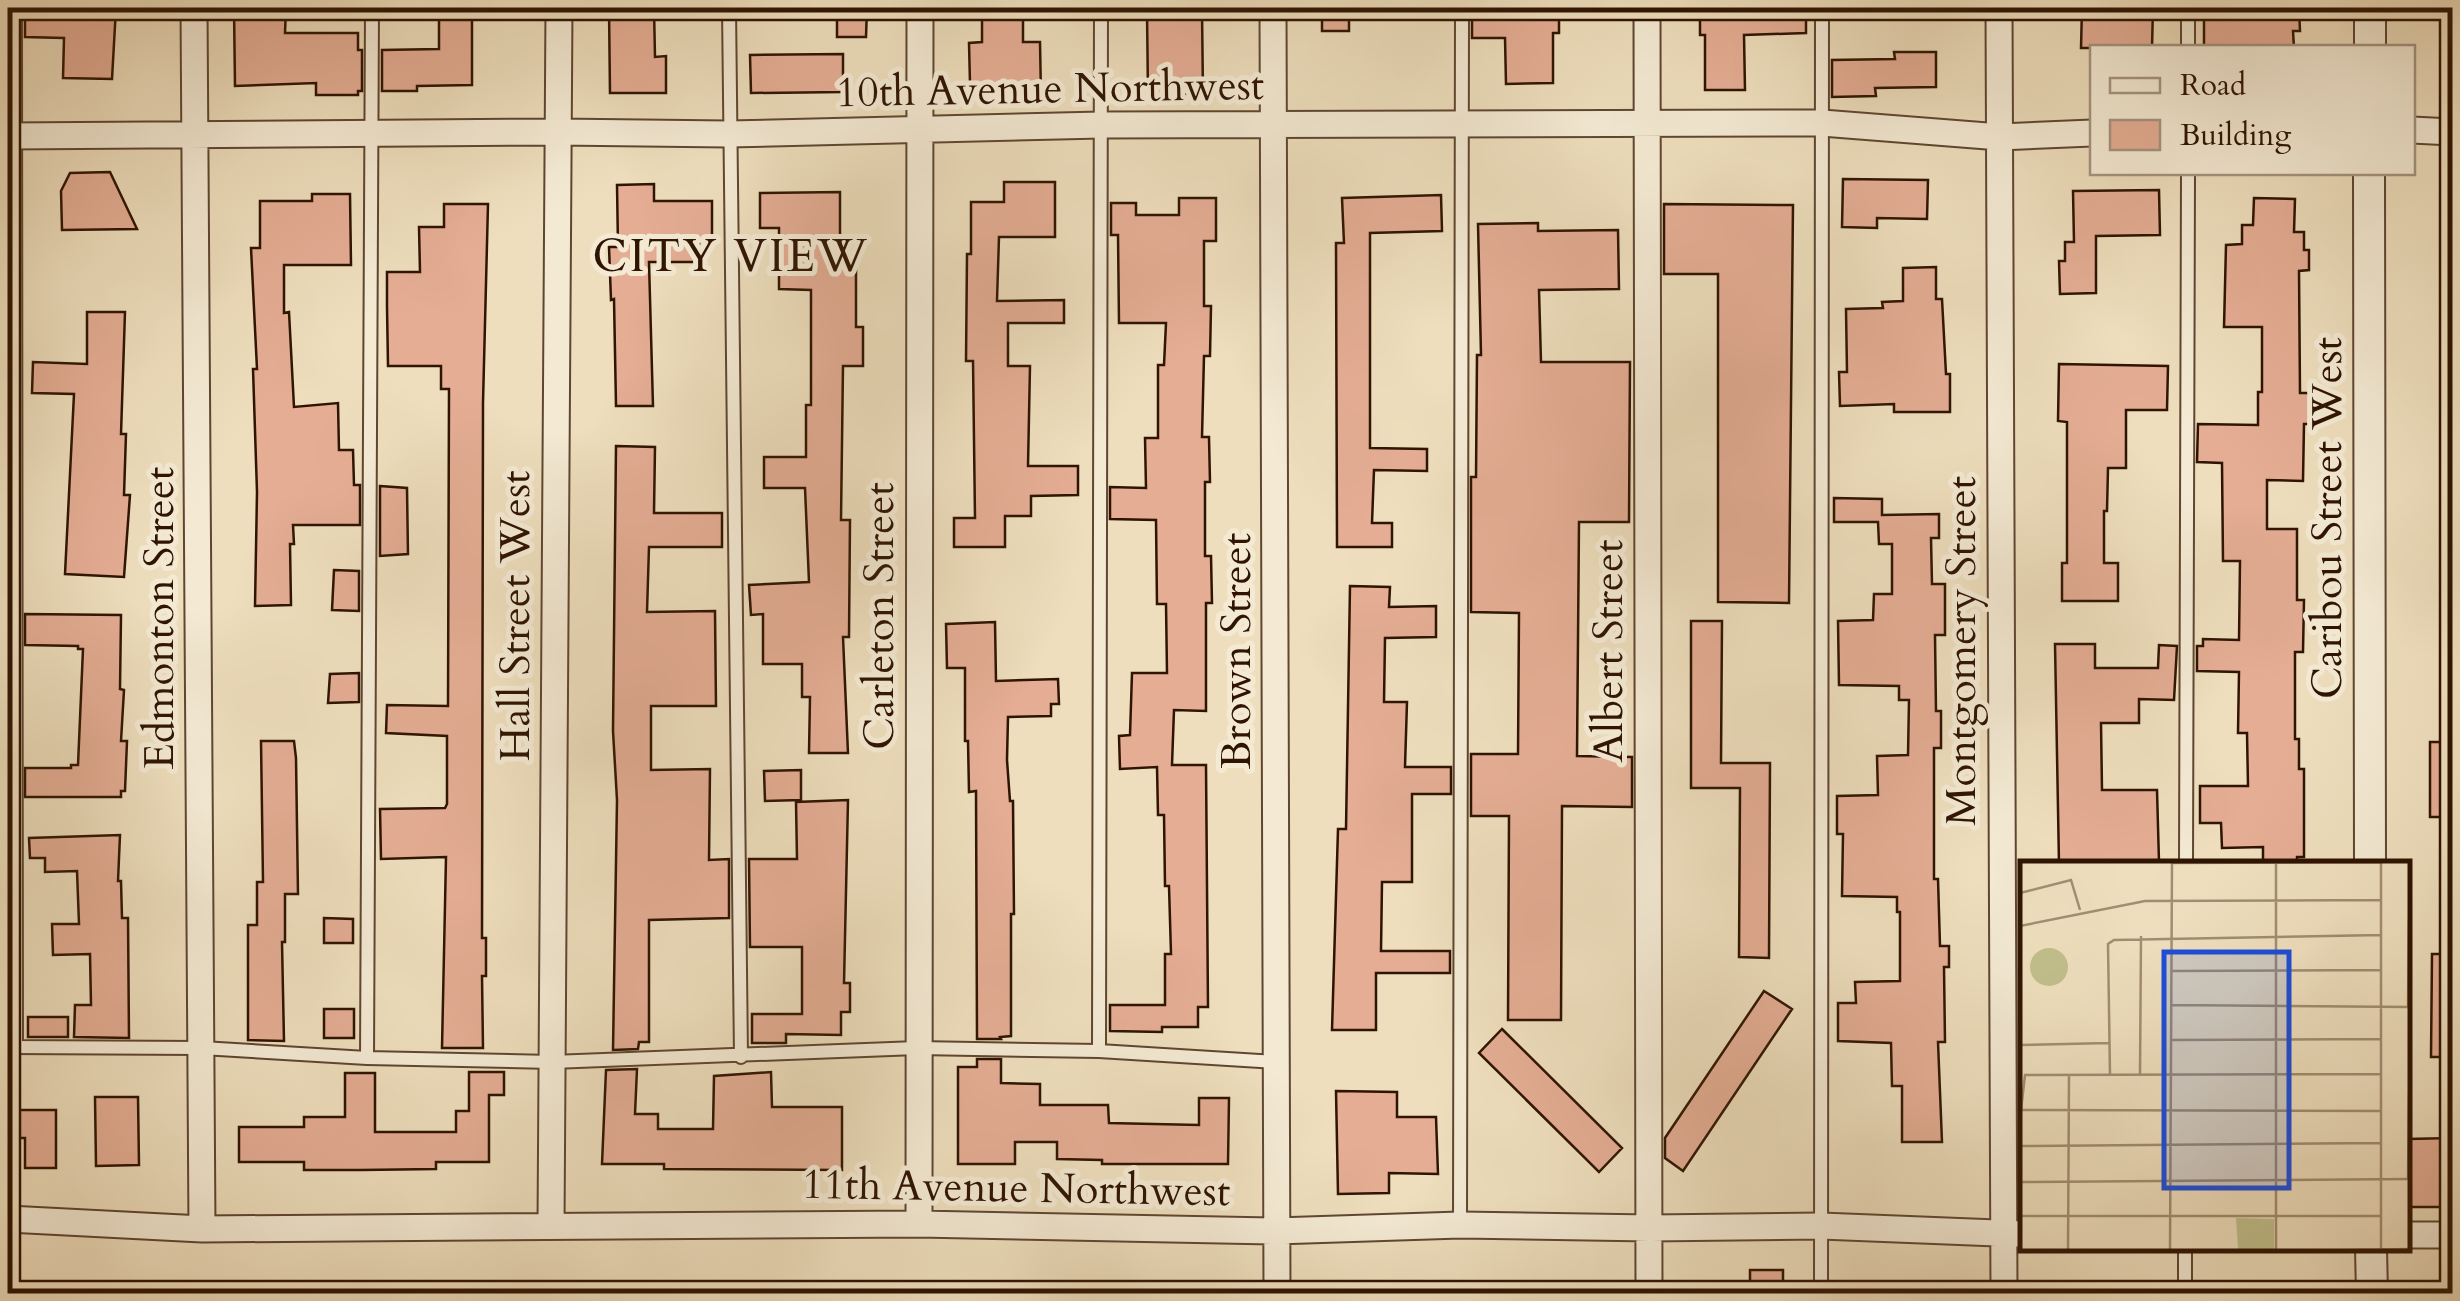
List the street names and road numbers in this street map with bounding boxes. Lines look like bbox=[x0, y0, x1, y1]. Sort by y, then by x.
street label: 10th Avenue Northwest bbox=[835, 57, 1265, 121]
street label: Caribou Street West bbox=[2299, 337, 2356, 699]
street label: Edmonton Street bbox=[131, 467, 188, 769]
street label: Hall Street West bbox=[487, 470, 544, 762]
street label: Montgomery Street bbox=[1933, 476, 1990, 826]
street label: Carleton Street bbox=[851, 482, 908, 750]
street label: Brown Street bbox=[1208, 533, 1265, 769]
street label: Albert Street bbox=[1580, 539, 1637, 763]
street label: 11th Avenue Northwest bbox=[801, 1156, 1231, 1220]

